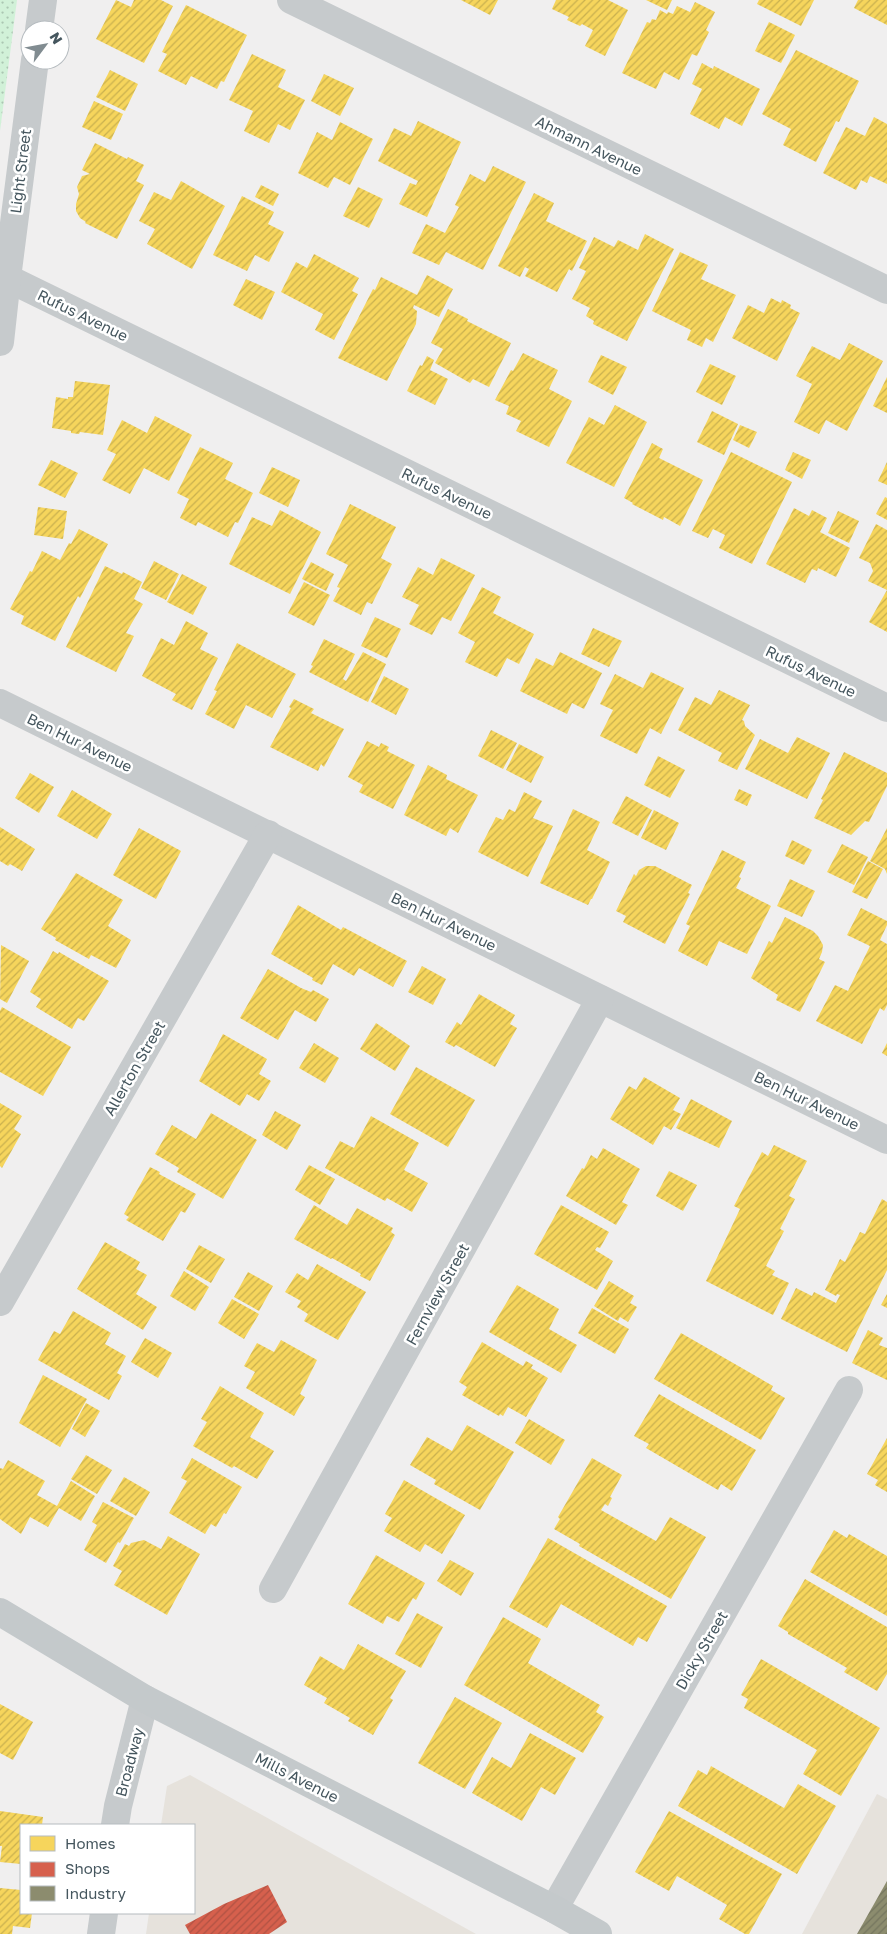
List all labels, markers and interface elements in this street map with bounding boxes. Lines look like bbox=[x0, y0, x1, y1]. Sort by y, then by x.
north arrow bbox=[20, 20, 70, 70]
text: N bbox=[46, 29, 66, 47]
street label: Ahmann Avenue bbox=[533, 111, 645, 179]
street label: Light Street bbox=[6, 128, 34, 214]
street label: Rufus Avenue bbox=[35, 285, 131, 345]
street label: Rufus Avenue bbox=[399, 463, 495, 523]
street label: Rufus Avenue bbox=[763, 641, 859, 701]
street label: Ben Hur Avenue bbox=[24, 709, 136, 775]
street label: Ben Hur Avenue bbox=[388, 888, 500, 954]
street label: Allerton Street bbox=[100, 1017, 168, 1119]
street label: Ben Hur Avenue bbox=[751, 1067, 863, 1133]
street label: Fernview Street bbox=[402, 1240, 472, 1348]
street label: Dicky Street bbox=[671, 1607, 731, 1693]
street label: Broadway bbox=[111, 1725, 147, 1799]
street label: Mills Avenue bbox=[252, 1748, 342, 1806]
legend bbox=[20, 1824, 195, 1914]
text: Homes bbox=[65, 1834, 115, 1852]
text: Shops bbox=[65, 1859, 110, 1877]
text: Industry bbox=[65, 1884, 126, 1902]

